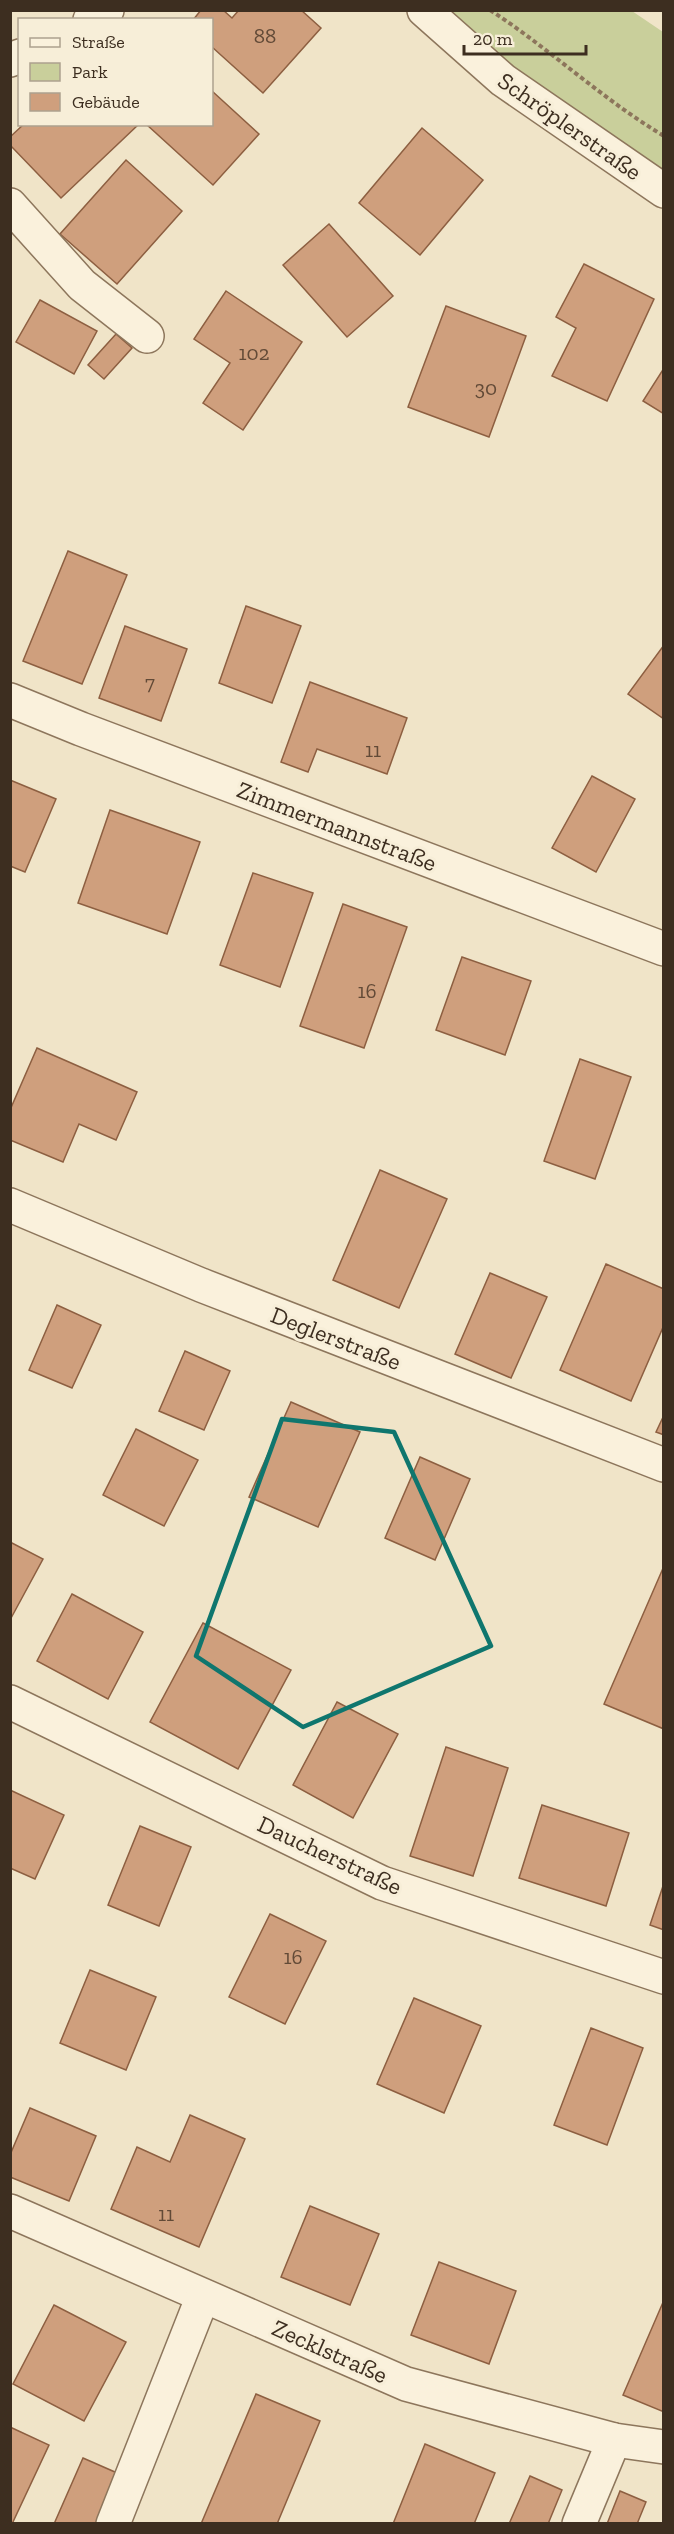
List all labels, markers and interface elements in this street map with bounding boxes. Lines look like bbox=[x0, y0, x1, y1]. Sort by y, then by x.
legend bbox=[18, 18, 213, 126]
scale bar bbox=[464, 18, 586, 56]
house number: 88 bbox=[254, 23, 276, 48]
text: 20 m bbox=[473, 28, 513, 50]
text: Straße bbox=[72, 31, 125, 53]
text: Park bbox=[72, 61, 108, 83]
street label: Schröplerstraße bbox=[493, 66, 647, 186]
text: Gebäude bbox=[72, 91, 140, 113]
house number: 102 bbox=[239, 340, 270, 365]
house number: 30 bbox=[475, 375, 497, 400]
house number: 7 bbox=[145, 670, 155, 695]
house number: 11 bbox=[365, 737, 381, 762]
street label: Zimmermannstraße bbox=[233, 775, 441, 877]
house number: 16 bbox=[357, 978, 377, 1003]
street label: Deglerstraße bbox=[267, 1300, 405, 1376]
street label: Daucherstraße bbox=[253, 1809, 407, 1901]
house number: 16 bbox=[283, 1944, 303, 1969]
house number: 11 bbox=[158, 2201, 174, 2226]
street label: Zecklstraße bbox=[268, 2313, 392, 2389]

